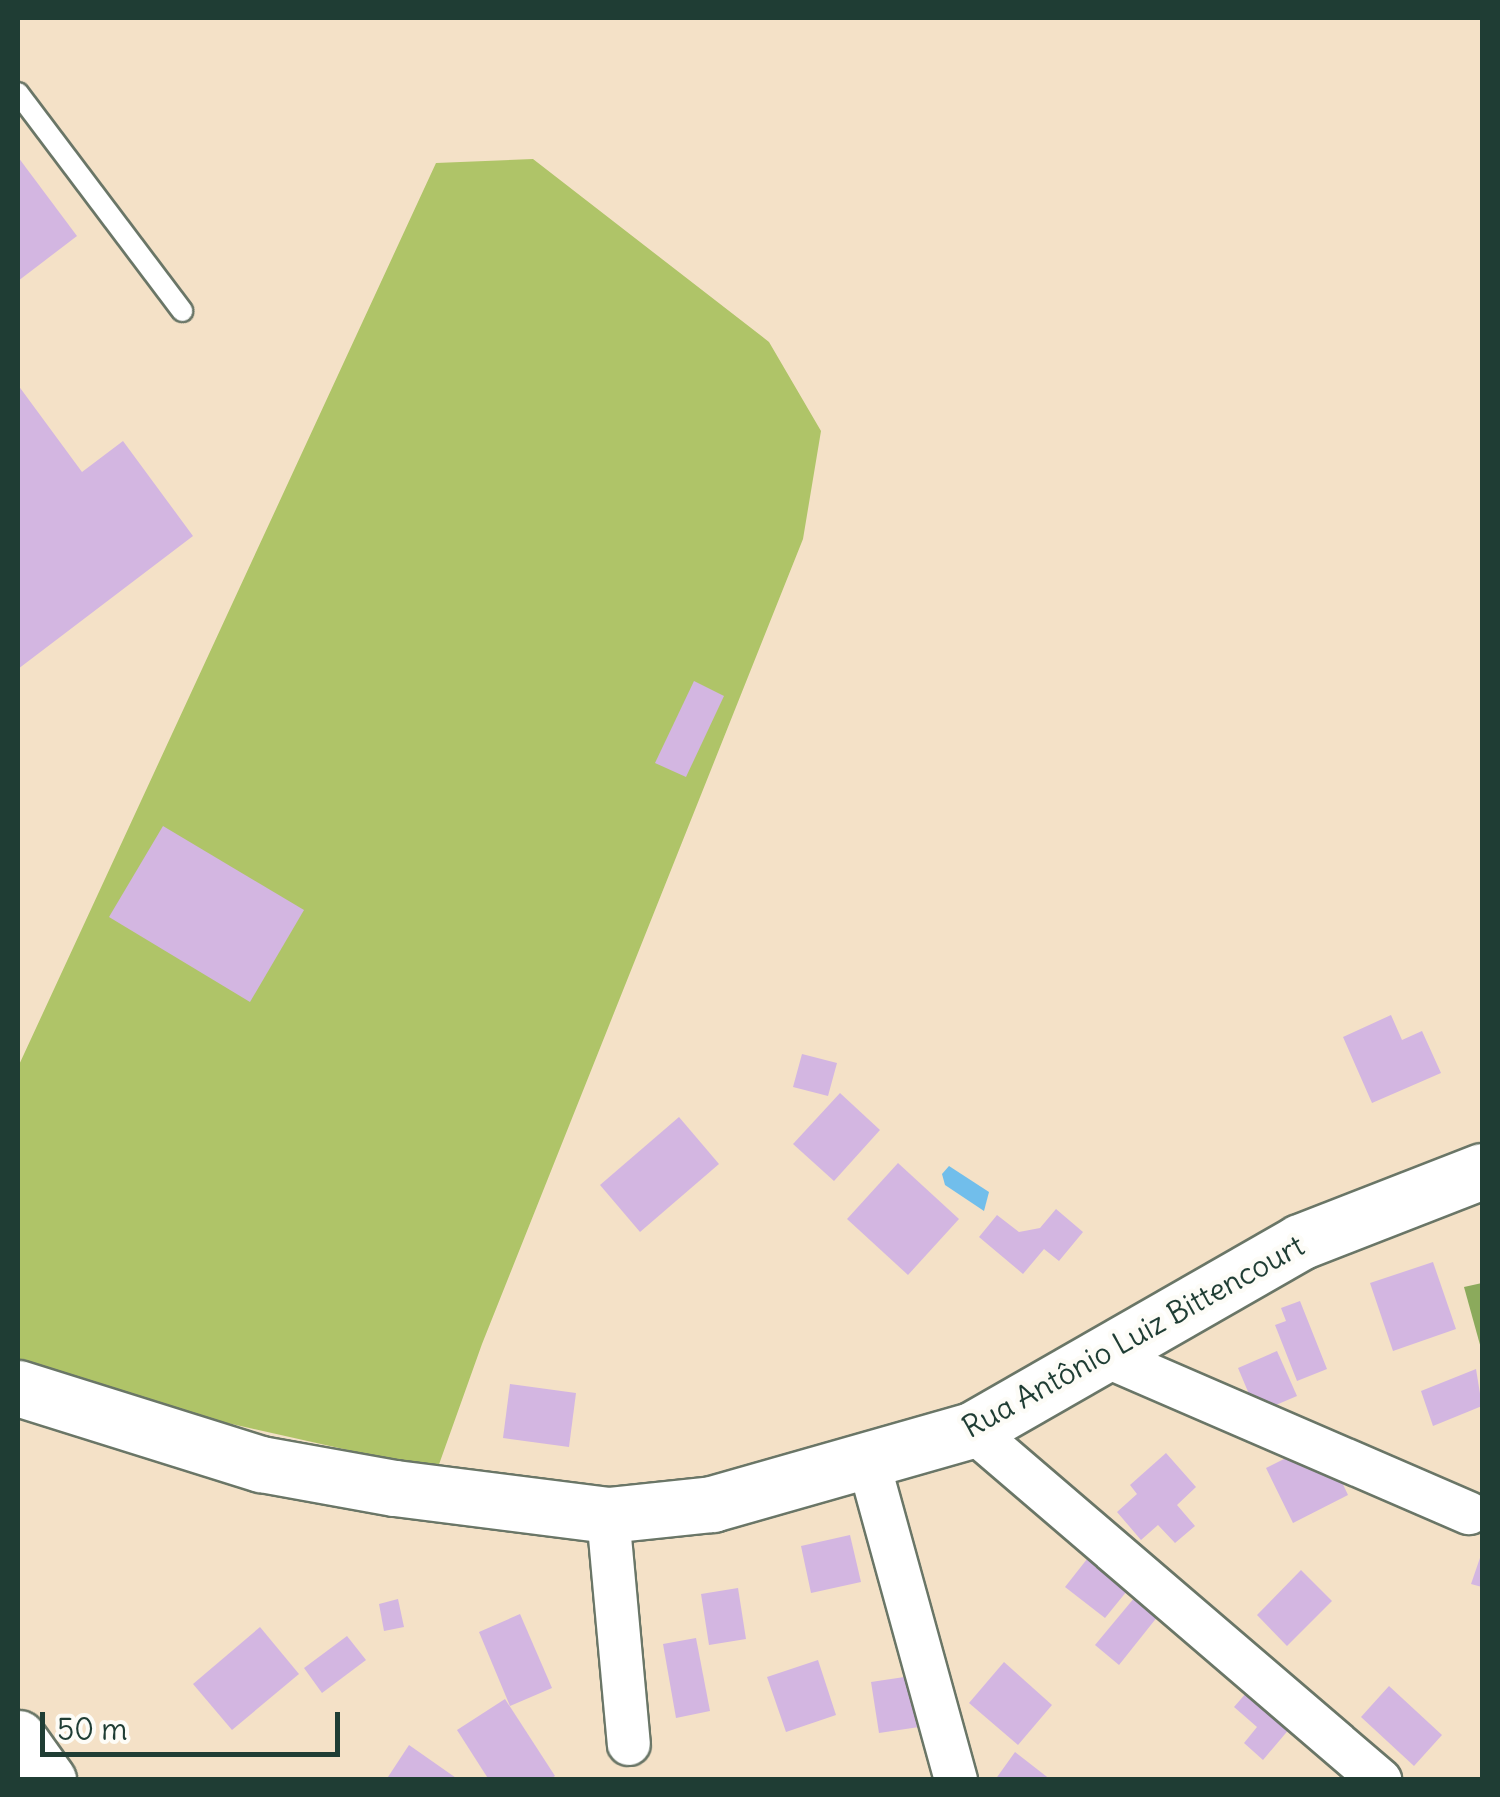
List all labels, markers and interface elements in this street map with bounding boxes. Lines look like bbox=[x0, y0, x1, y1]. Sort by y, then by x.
street label: Rua Antônio Luiz Bittencourt bbox=[956, 1227, 1310, 1445]
scale bar bbox=[45, 1692, 345, 1754]
text: 50 m bbox=[57, 1710, 127, 1748]

